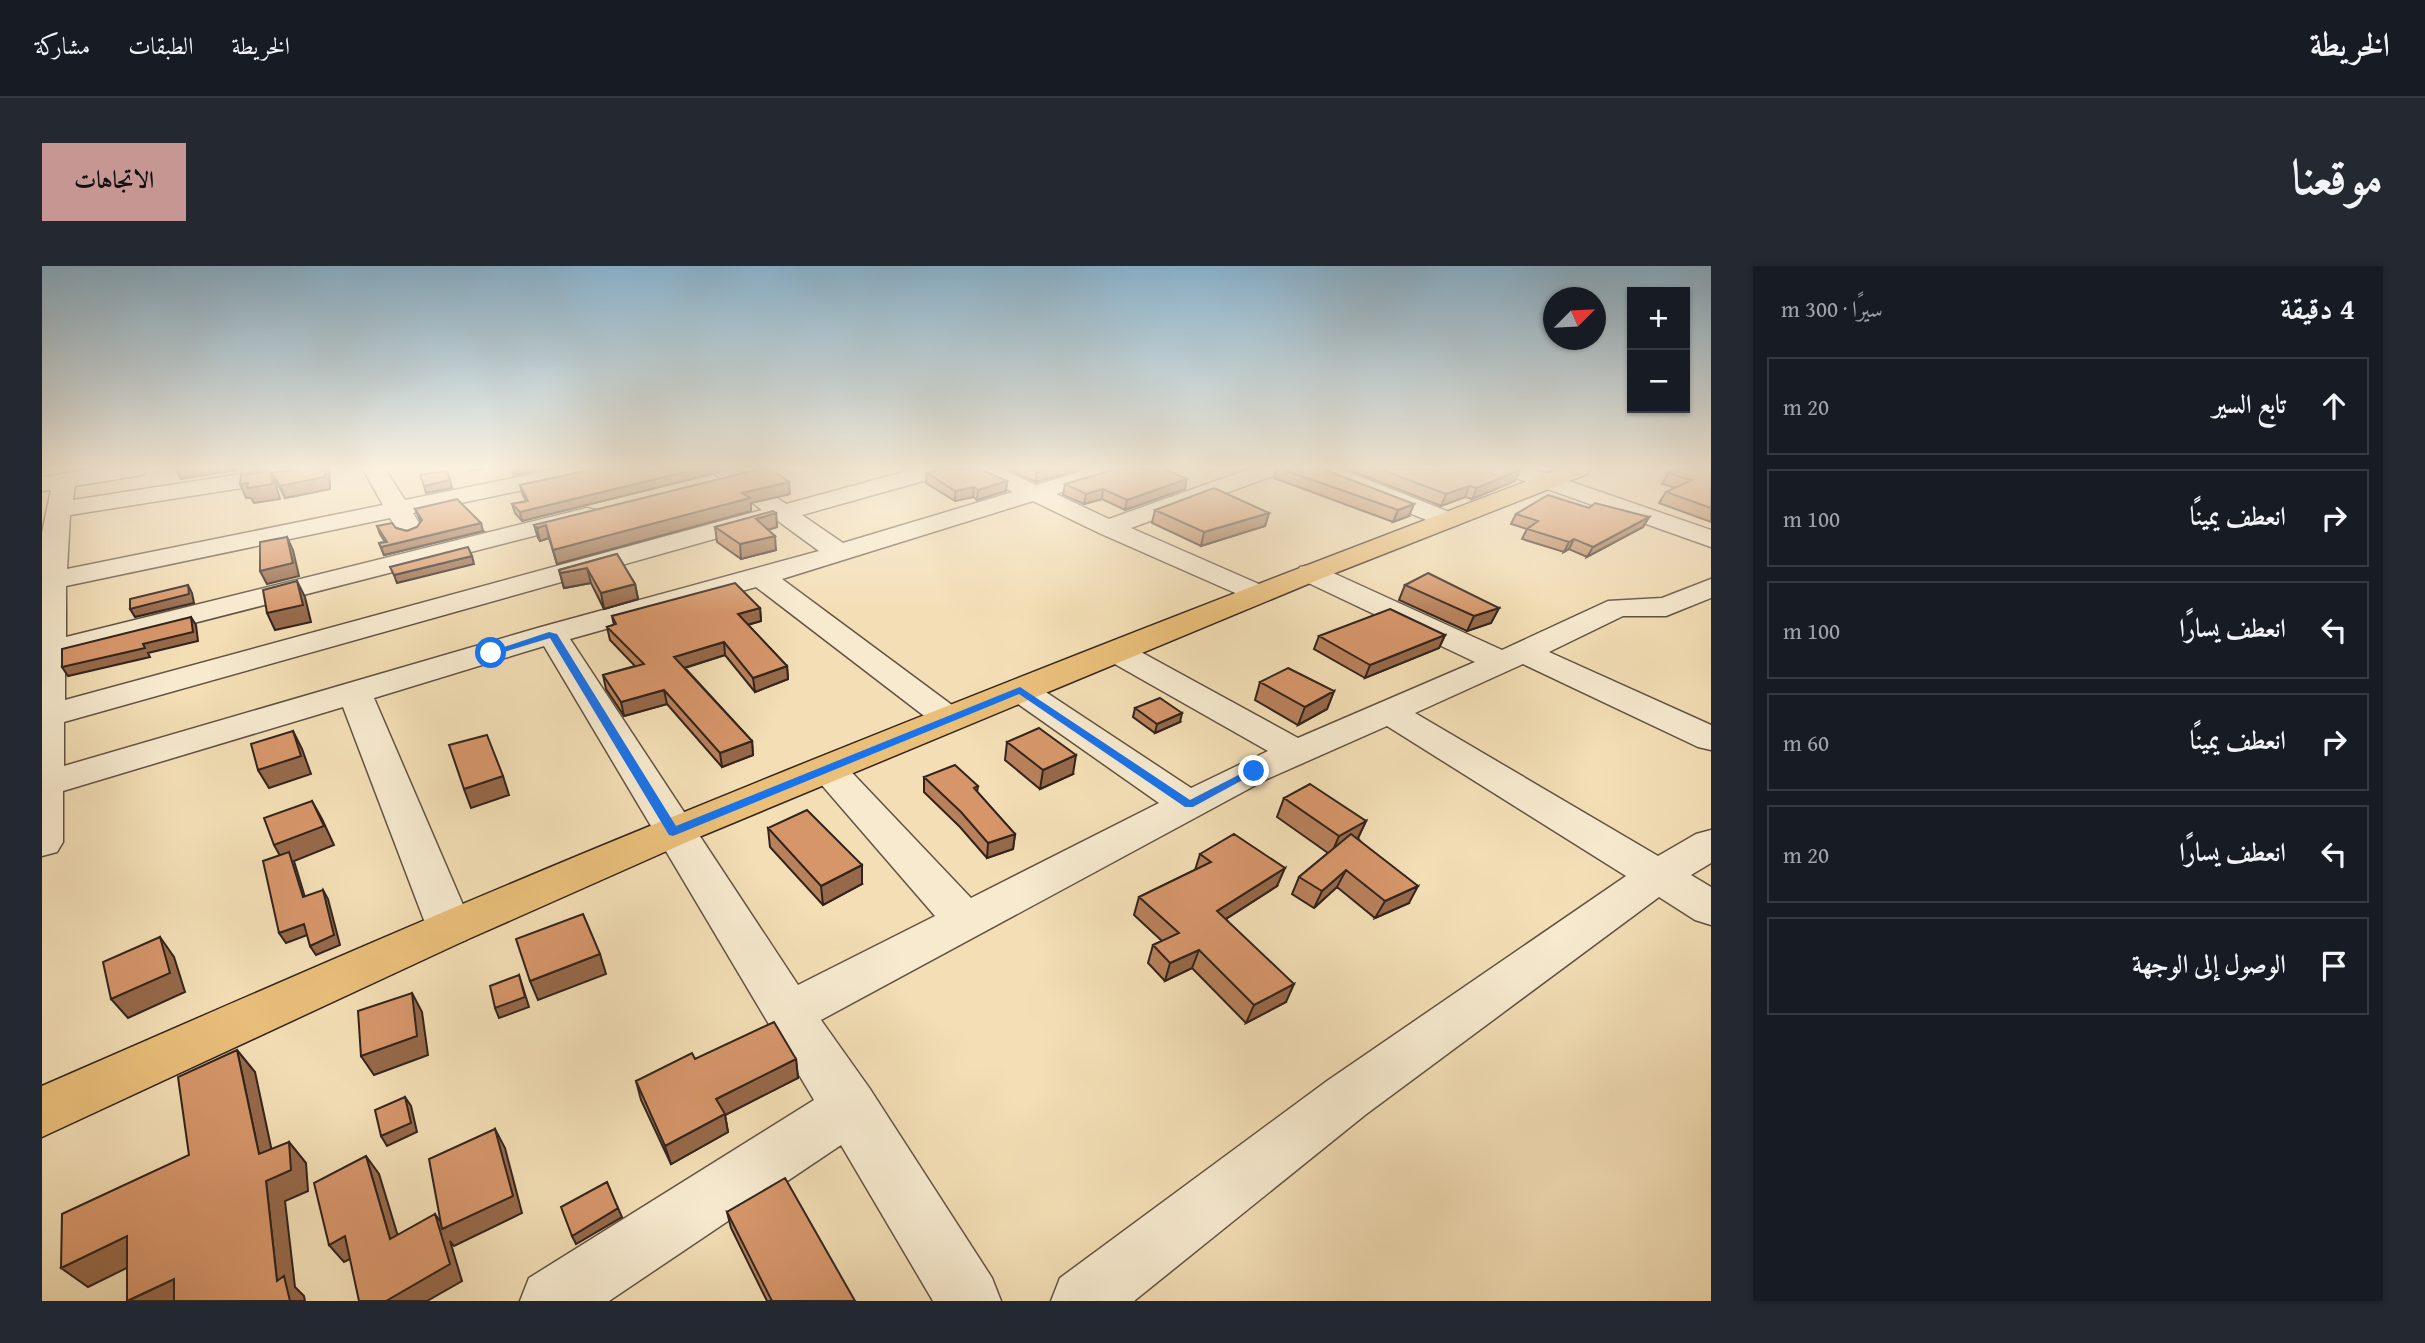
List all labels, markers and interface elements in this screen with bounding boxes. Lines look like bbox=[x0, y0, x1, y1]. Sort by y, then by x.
text: الخريطة bbox=[2310, 20, 2390, 68]
text: مشاركة bbox=[35, 28, 90, 63]
text: الطبقات bbox=[128, 28, 194, 63]
text: الخريطة bbox=[232, 28, 290, 63]
text: موقعنا bbox=[2291, 140, 2383, 212]
button: الاتجاهات bbox=[42, 143, 186, 221]
text: 4 دقيقة bbox=[2280, 286, 2355, 330]
north arrow bbox=[1543, 287, 1606, 350]
map controls bbox=[1627, 287, 1690, 413]
button: + bbox=[1627, 287, 1690, 350]
text: سيرًا · 300 m bbox=[1781, 292, 1883, 325]
button: − bbox=[1627, 350, 1690, 413]
text: تابع السير bbox=[2212, 384, 2286, 423]
icon: ahead bbox=[2315, 387, 2353, 425]
text: 20 m bbox=[1783, 390, 1829, 423]
text: انعطف يمينًا bbox=[2190, 496, 2286, 535]
icon: right bbox=[2315, 499, 2353, 537]
text: 100 m bbox=[1783, 502, 1840, 535]
text: انعطف يسارًا bbox=[2179, 608, 2286, 647]
icon: left bbox=[2315, 611, 2353, 649]
text: 100 m bbox=[1783, 614, 1840, 647]
route start bbox=[475, 637, 506, 668]
text: انعطف يمينًا bbox=[2190, 720, 2286, 759]
icon: right bbox=[2315, 723, 2353, 761]
text: 60 m bbox=[1783, 726, 1829, 759]
route end bbox=[1238, 755, 1269, 786]
text: انعطف يسارًا bbox=[2179, 832, 2286, 871]
icon: left bbox=[2315, 835, 2353, 873]
text: 20 m bbox=[1783, 838, 1829, 871]
text: الوصول إلى الوجهة bbox=[2132, 944, 2286, 983]
icon: arrive bbox=[2315, 947, 2353, 985]

